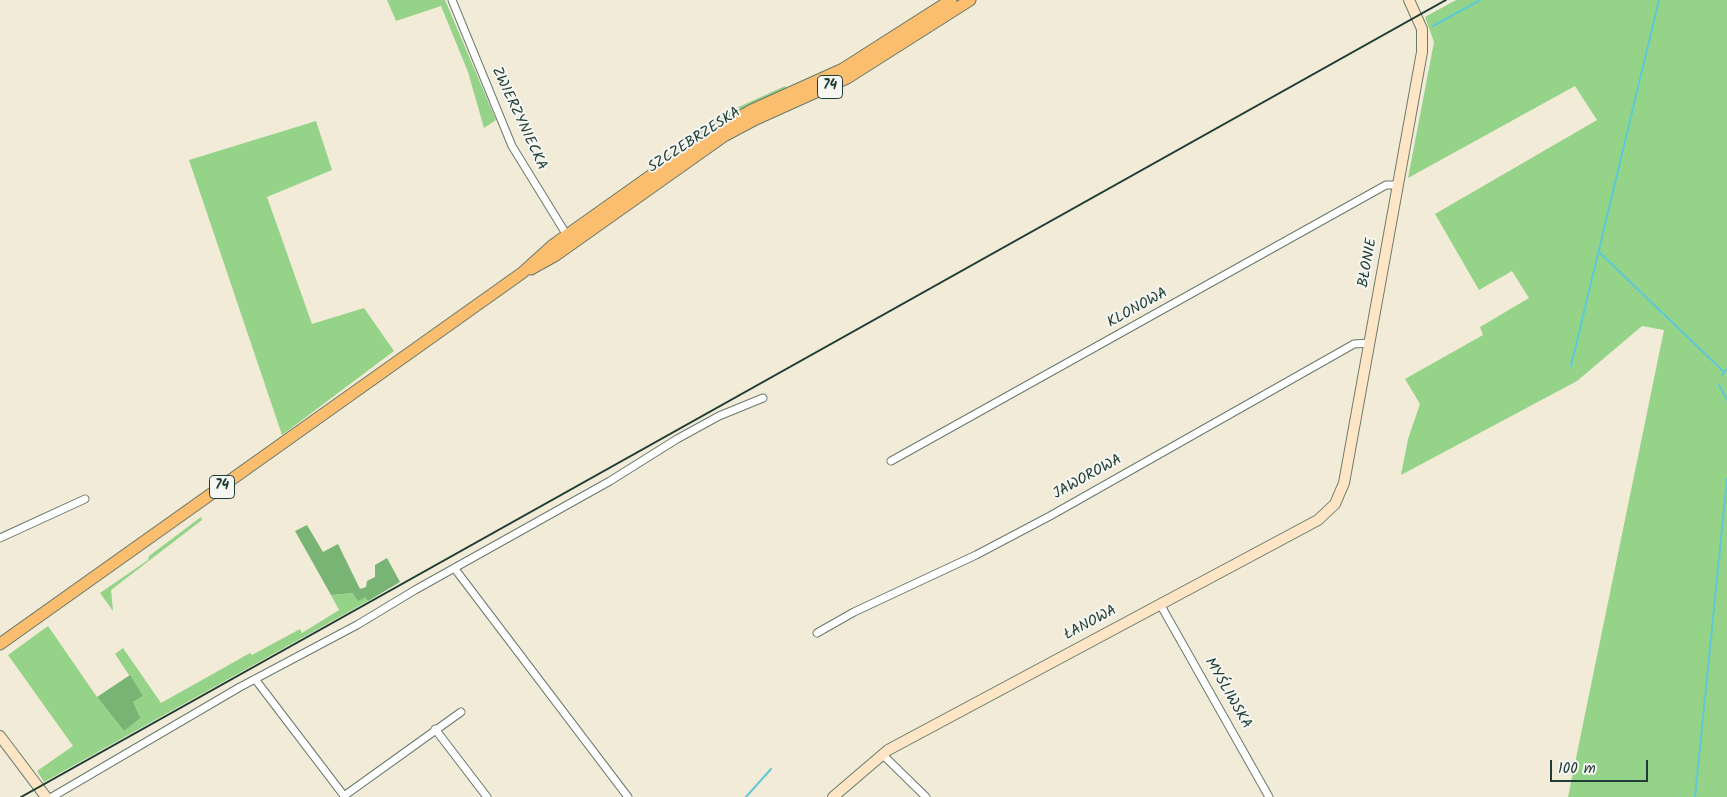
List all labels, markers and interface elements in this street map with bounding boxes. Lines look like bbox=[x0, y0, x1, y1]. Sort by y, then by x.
street label: ZWIERZYNIECKA bbox=[486, 65, 550, 173]
road number: 74 bbox=[818, 75, 842, 98]
street label: SZCZEBRZESKA bbox=[645, 104, 745, 178]
street label: BŁONIE bbox=[1356, 237, 1382, 289]
street label: KLONOWA bbox=[1105, 285, 1171, 333]
street label: JAWOROWA bbox=[1050, 452, 1126, 504]
road number: 74 bbox=[210, 476, 234, 498]
street label: ŁANOWA bbox=[1062, 603, 1120, 645]
street label: MYŚLIWSKA bbox=[1199, 655, 1255, 733]
scale bar bbox=[1552, 750, 1650, 782]
text: 100 m bbox=[1558, 757, 1596, 781]

